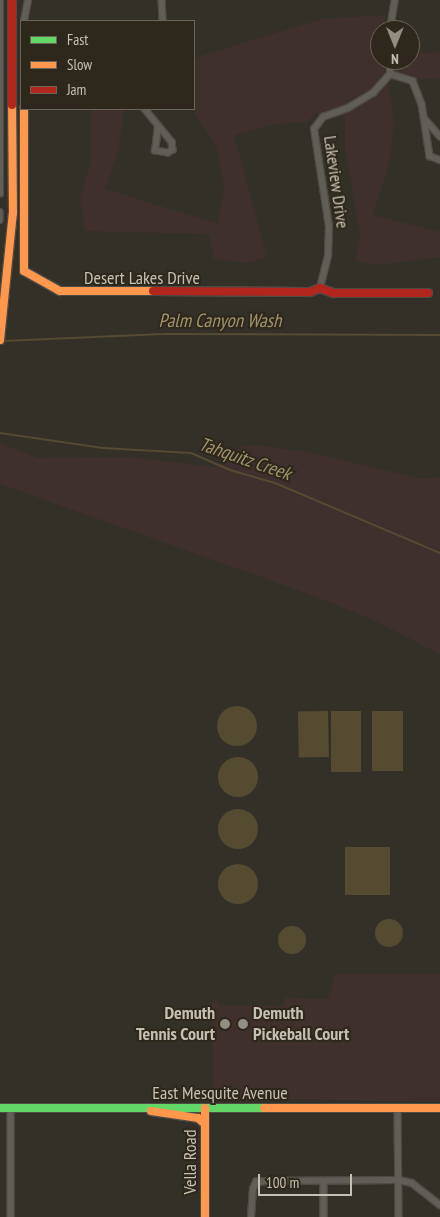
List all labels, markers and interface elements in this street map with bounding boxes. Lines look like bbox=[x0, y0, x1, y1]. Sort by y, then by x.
legend bbox=[20, 20, 195, 110]
north arrow bbox=[370, 20, 420, 70]
text: Fast bbox=[67, 30, 88, 49]
text: N bbox=[391, 50, 399, 68]
text: Slow bbox=[67, 55, 92, 74]
text: Jam bbox=[67, 80, 86, 99]
street label: Lakeview Drive bbox=[319, 134, 353, 230]
street label: Desert Lakes Drive bbox=[84, 267, 200, 289]
water label: Palm Canyon Wash bbox=[158, 310, 282, 332]
water label: Tahquitz Creek bbox=[196, 433, 294, 485]
place label: Demuth Tennis Court bbox=[136, 1003, 215, 1046]
place label: Demuth Pickeball Court bbox=[253, 1003, 349, 1046]
marker: Demuth Tennis Court bbox=[219, 1018, 231, 1030]
marker: Demuth Pickeball Court bbox=[237, 1018, 249, 1030]
street label: East Mesquite Avenue bbox=[152, 1082, 288, 1104]
street label: Vella Road bbox=[179, 1130, 201, 1194]
scale bar bbox=[260, 1164, 354, 1196]
text: 100 m bbox=[266, 1173, 299, 1192]

